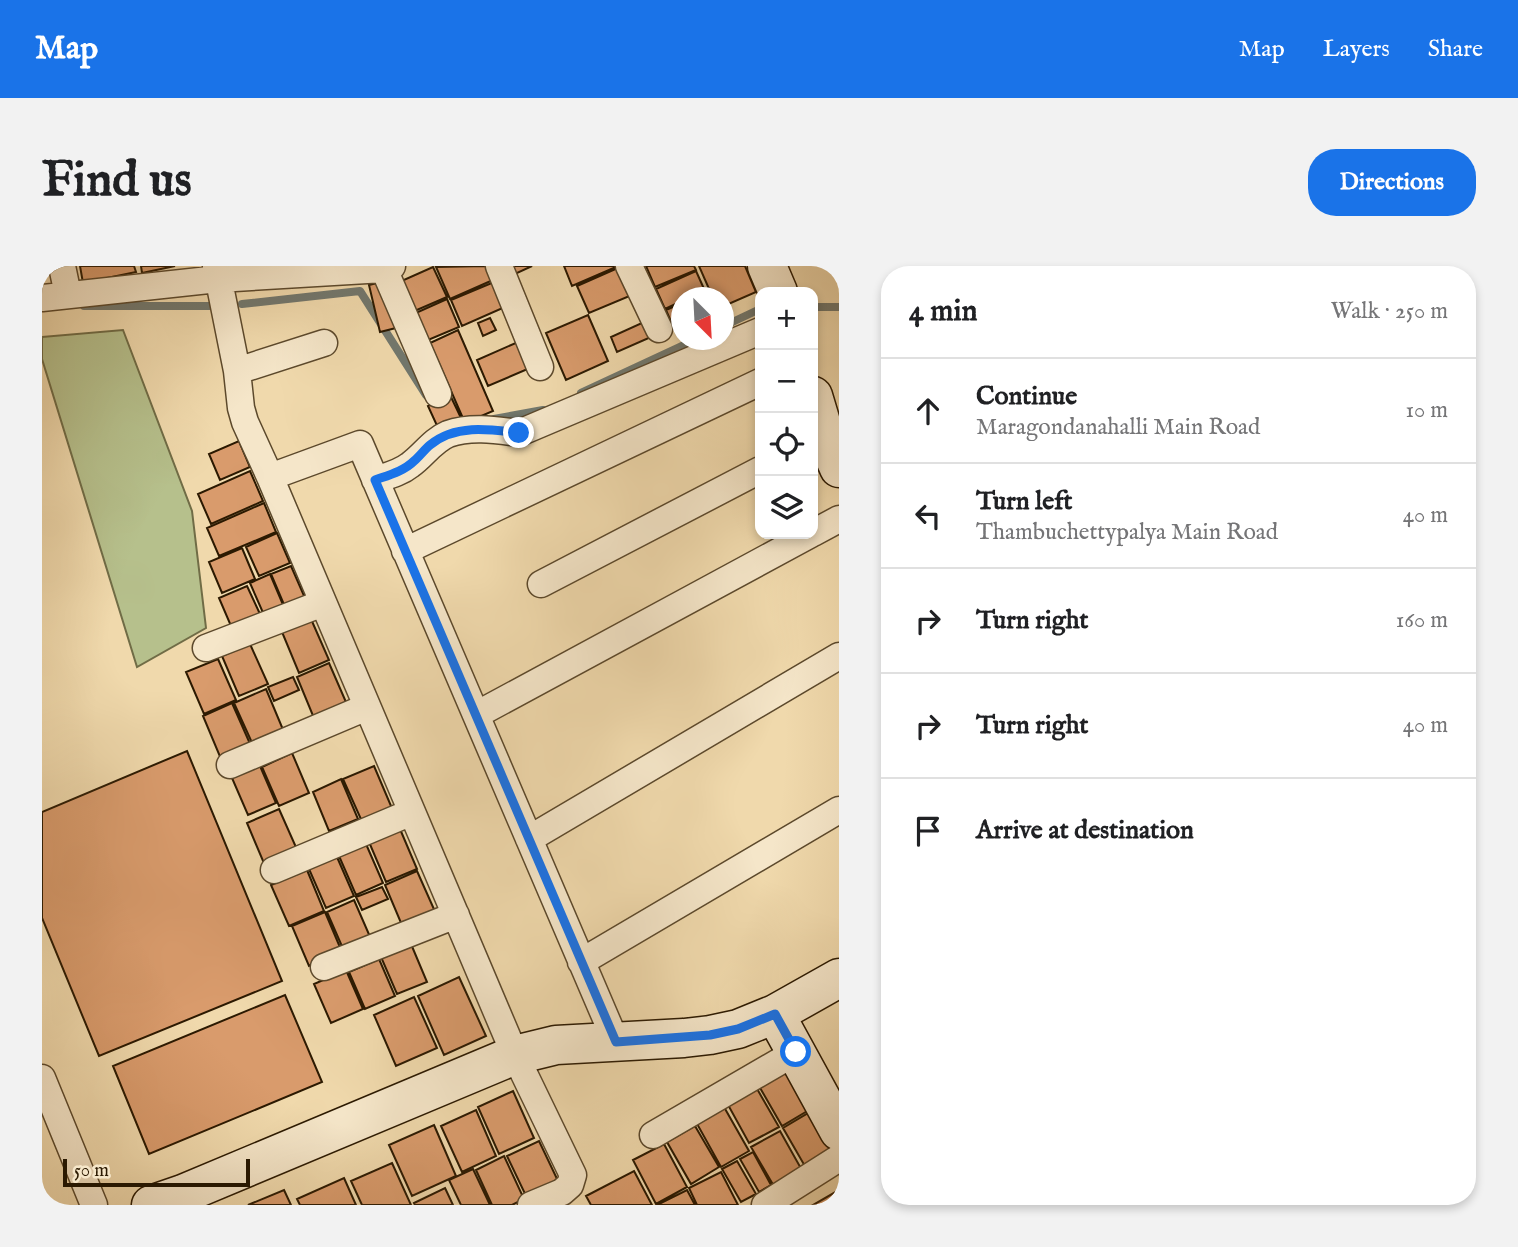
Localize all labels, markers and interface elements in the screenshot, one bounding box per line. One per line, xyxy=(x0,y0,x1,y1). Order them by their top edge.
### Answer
text: Map xyxy=(35,28,98,70)
text: Map xyxy=(1239,34,1285,65)
text: Layers xyxy=(1323,34,1390,65)
text: Share xyxy=(1428,34,1483,65)
button: Directions xyxy=(1308,149,1476,216)
text: Find us xyxy=(42,151,192,213)
north arrow xyxy=(671,287,734,350)
map controls xyxy=(755,287,818,539)
button: + xyxy=(755,287,818,350)
text: 4 min xyxy=(909,293,977,331)
text: Walk · 250 m xyxy=(1331,297,1448,326)
button: − xyxy=(755,350,818,413)
text: Continue xyxy=(976,380,1077,413)
icon: ahead xyxy=(909,392,947,430)
text: 10 m xyxy=(1405,396,1448,425)
button: locate xyxy=(755,413,818,476)
text: Maragondanahalli Main Road xyxy=(976,413,1260,442)
route end xyxy=(503,417,534,448)
button: layers xyxy=(755,476,818,539)
text: Turn left xyxy=(976,485,1073,518)
icon: left xyxy=(909,497,947,535)
text: 40 m xyxy=(1403,501,1448,530)
text: Thambuchettypalya Main Road xyxy=(976,518,1278,547)
icon: right xyxy=(909,602,947,640)
text: Turn right xyxy=(976,604,1089,637)
text: 160 m xyxy=(1396,606,1448,635)
icon: right xyxy=(909,707,947,745)
text: Turn right xyxy=(976,709,1089,742)
text: 40 m xyxy=(1403,711,1448,740)
icon: arrive xyxy=(909,812,947,850)
text: Arrive at destination xyxy=(976,814,1194,847)
route start xyxy=(780,1036,811,1067)
scale bar xyxy=(63,1156,250,1188)
text: 50 m xyxy=(74,1159,109,1183)

